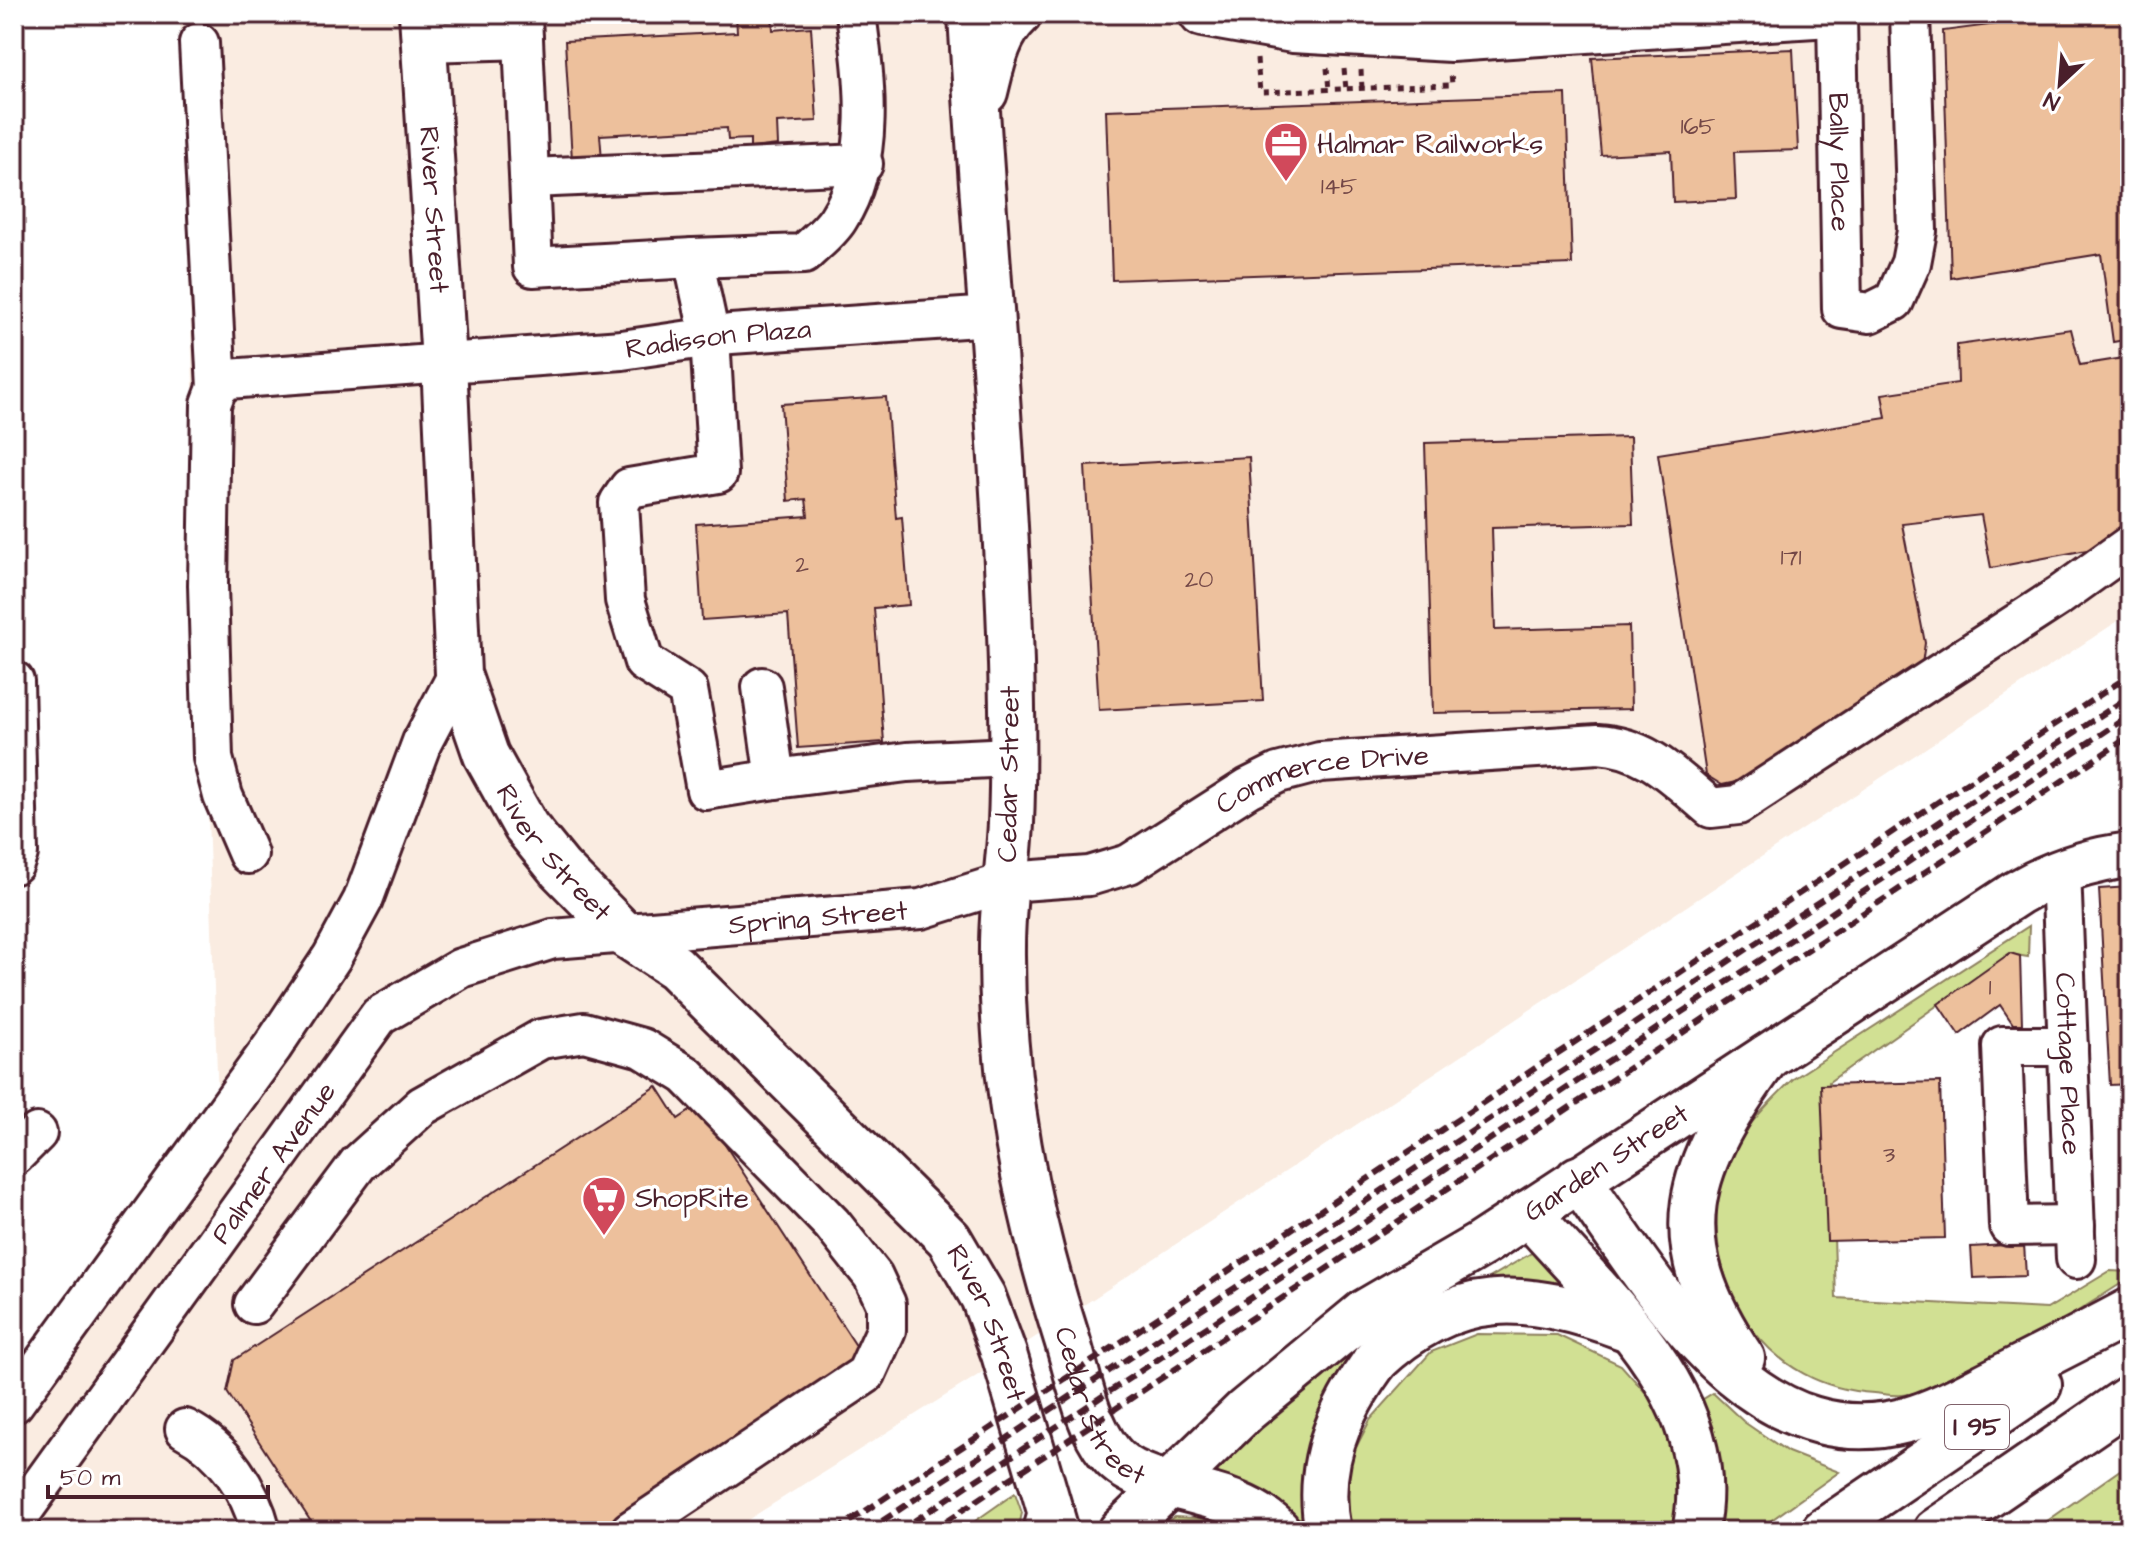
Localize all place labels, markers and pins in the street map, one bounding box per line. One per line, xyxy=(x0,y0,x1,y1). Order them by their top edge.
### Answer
office icon: Halmar Railworks xyxy=(1262,120,1310,183)
place label: Halmar Railworks xyxy=(1317,125,1543,164)
supermarket icon: ShopRite xyxy=(580,1174,628,1237)
place label: ShopRite xyxy=(635,1179,749,1218)

